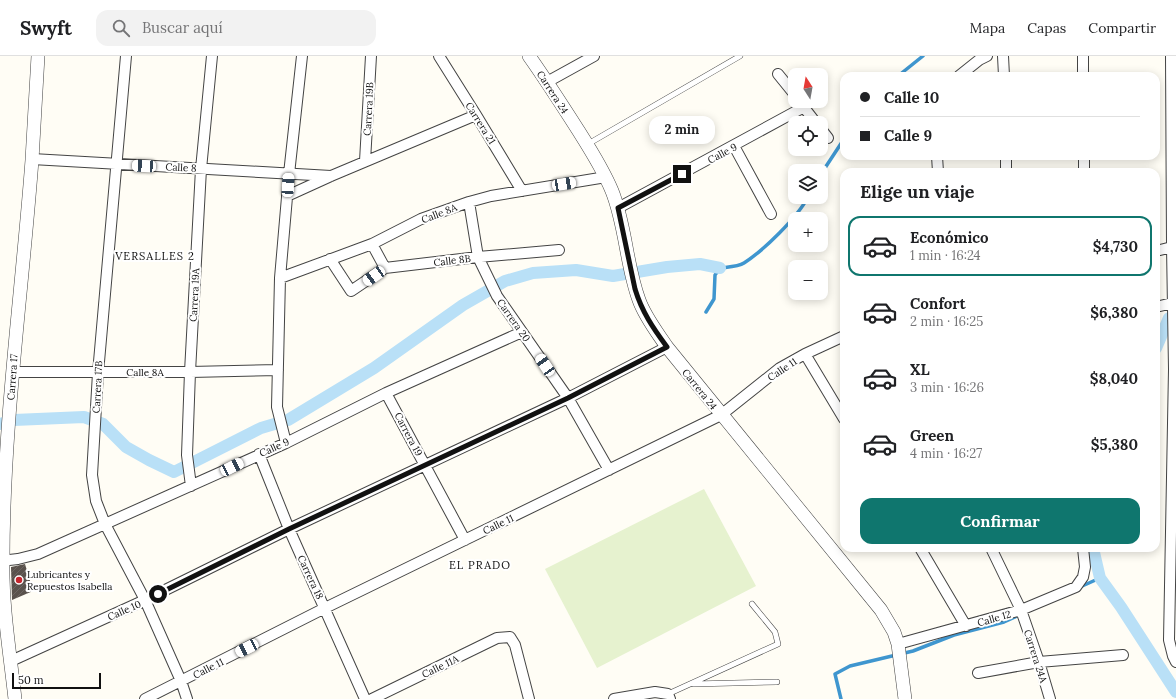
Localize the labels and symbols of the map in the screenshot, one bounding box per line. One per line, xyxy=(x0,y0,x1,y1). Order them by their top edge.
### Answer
street label: Carrera 24 xyxy=(534,68,572,117)
north arrow xyxy=(788,68,828,108)
street label: Carrera 19B xyxy=(361,82,376,136)
street label: Carrera 21 xyxy=(463,100,499,147)
callout: 2 min xyxy=(649,116,715,144)
street label: Calle 9 xyxy=(705,140,739,167)
car xyxy=(132,159,156,173)
street label: Calle 8 xyxy=(165,160,197,175)
route end xyxy=(673,165,691,183)
car xyxy=(281,173,295,197)
car xyxy=(551,176,577,192)
street label: Calle 8A xyxy=(419,200,460,226)
district label: VERSALLES 2 xyxy=(114,249,195,263)
street label: Calle 8B xyxy=(433,252,471,269)
car xyxy=(361,264,387,288)
street label: Carrera 19A xyxy=(187,267,202,322)
street label: Carrera 20 xyxy=(494,296,533,344)
car xyxy=(533,352,557,378)
street label: Carrera 17 xyxy=(4,353,21,401)
street label: Calle 11 xyxy=(765,355,800,384)
street label: Carrera 17B xyxy=(90,360,105,414)
street label: Calle 8A xyxy=(126,366,164,379)
street label: Carrera 24 xyxy=(679,366,720,413)
street label: Carrera 19 xyxy=(392,410,426,459)
street label: Calle 9 xyxy=(257,435,291,460)
car xyxy=(219,456,245,478)
street label: Calle 11 xyxy=(481,511,516,538)
street label: Carrera 18 xyxy=(295,553,327,602)
district label: EL PRADO xyxy=(449,558,511,572)
place label: Lubricantes y Repuestos Isabella xyxy=(27,568,113,593)
marker: Lubricantes y Repuestos Isabella xyxy=(14,575,24,585)
route start xyxy=(149,585,167,603)
street label: Calle 10 xyxy=(105,597,143,624)
street label: Calle 12 xyxy=(976,607,1013,630)
street label: Carrera 24A xyxy=(1021,628,1050,685)
car xyxy=(234,637,260,659)
street label: Calle 11A xyxy=(420,652,461,681)
street label: Calle 11 xyxy=(191,655,226,682)
scale bar xyxy=(12,671,101,690)

